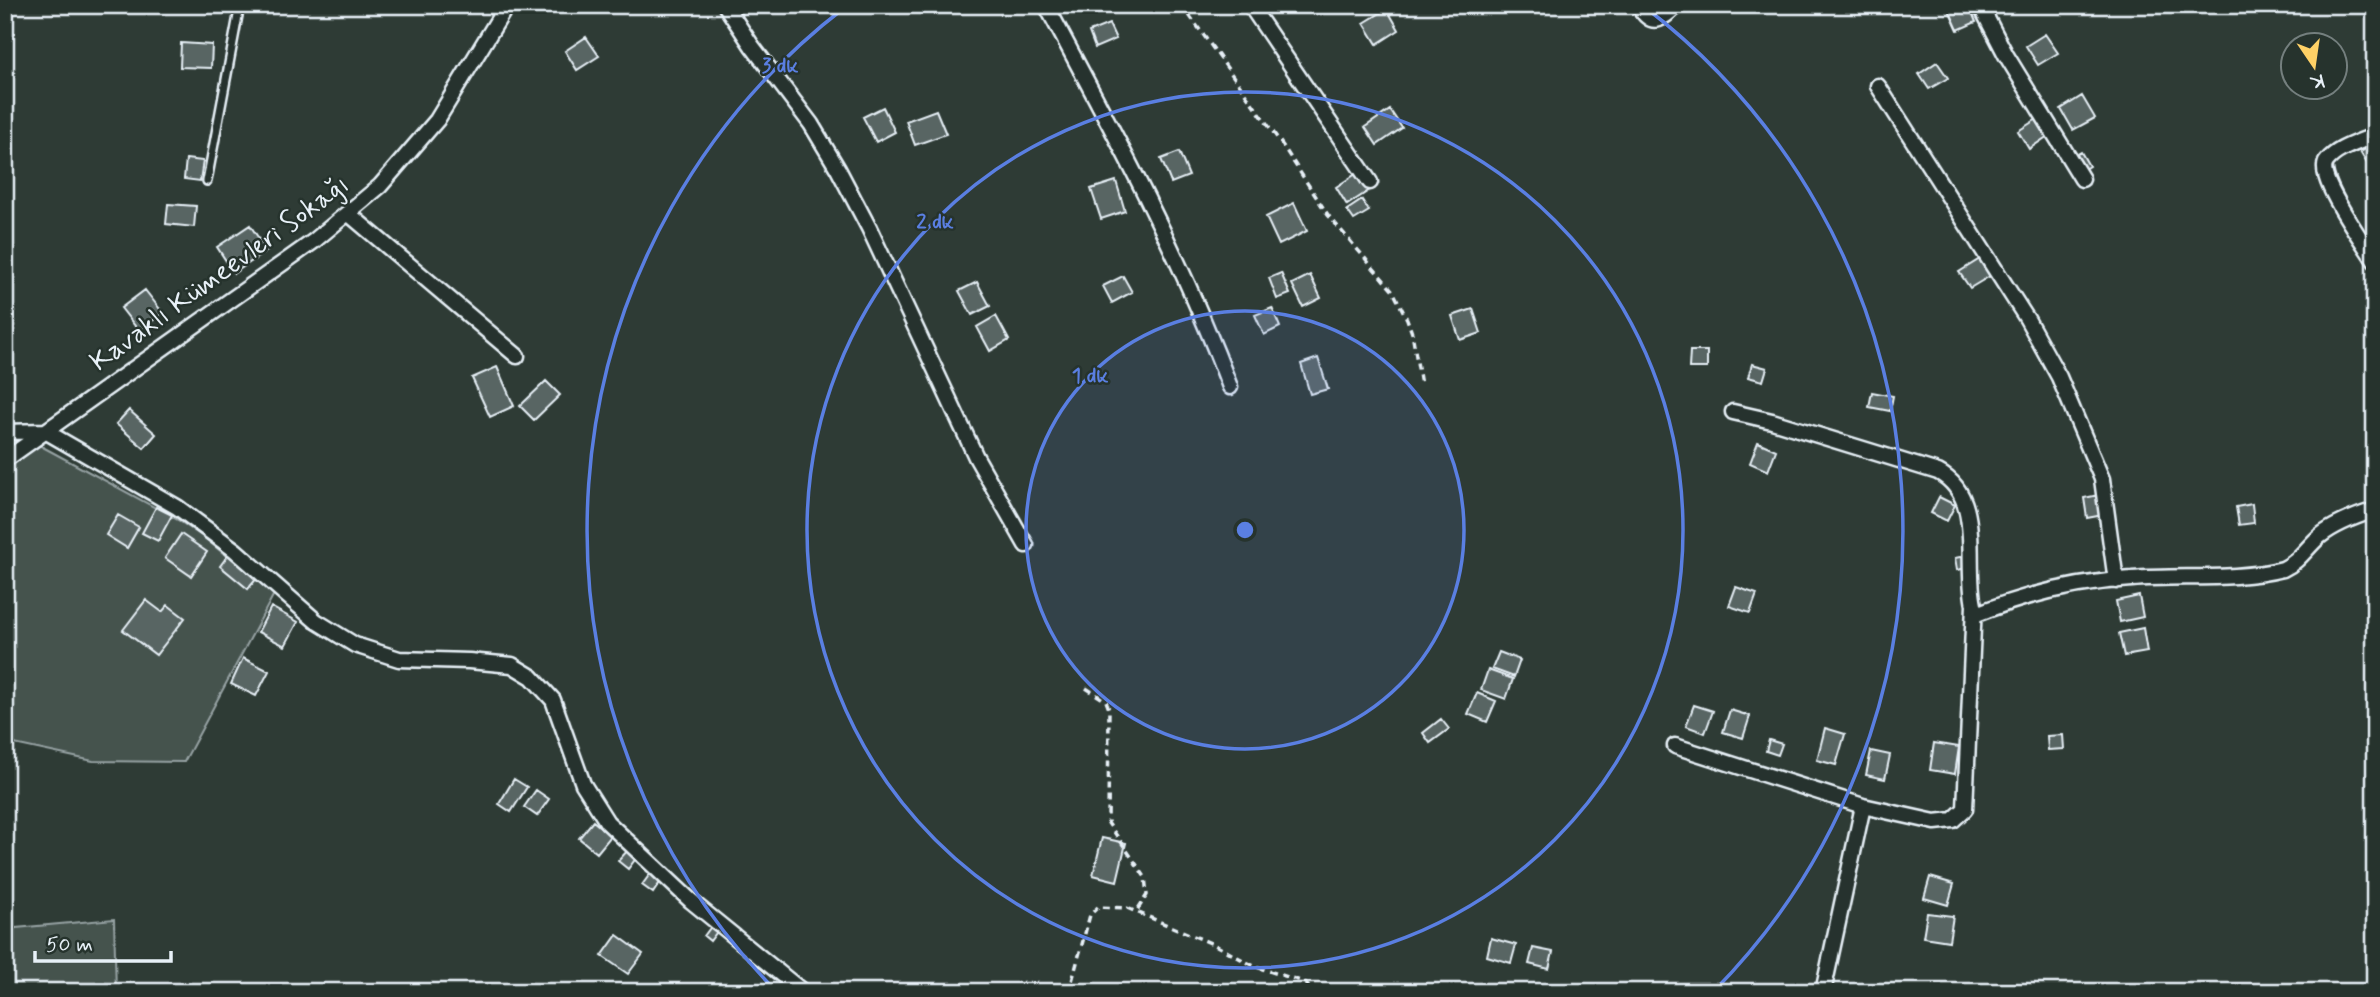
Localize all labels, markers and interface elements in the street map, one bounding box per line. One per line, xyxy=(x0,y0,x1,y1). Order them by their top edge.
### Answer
north arrow xyxy=(2278,32,2348,102)
text: 3 dk xyxy=(762,52,798,80)
text: K xyxy=(2308,67,2327,95)
street label: Kavaklı Kümeevleri Sokağı xyxy=(83,167,357,381)
text: 2 dk xyxy=(916,208,954,236)
text: 1 dk xyxy=(1072,362,1108,390)
centre of rings xyxy=(1233,518,1257,542)
scale bar xyxy=(35,920,172,964)
text: 50 m xyxy=(46,931,93,959)

